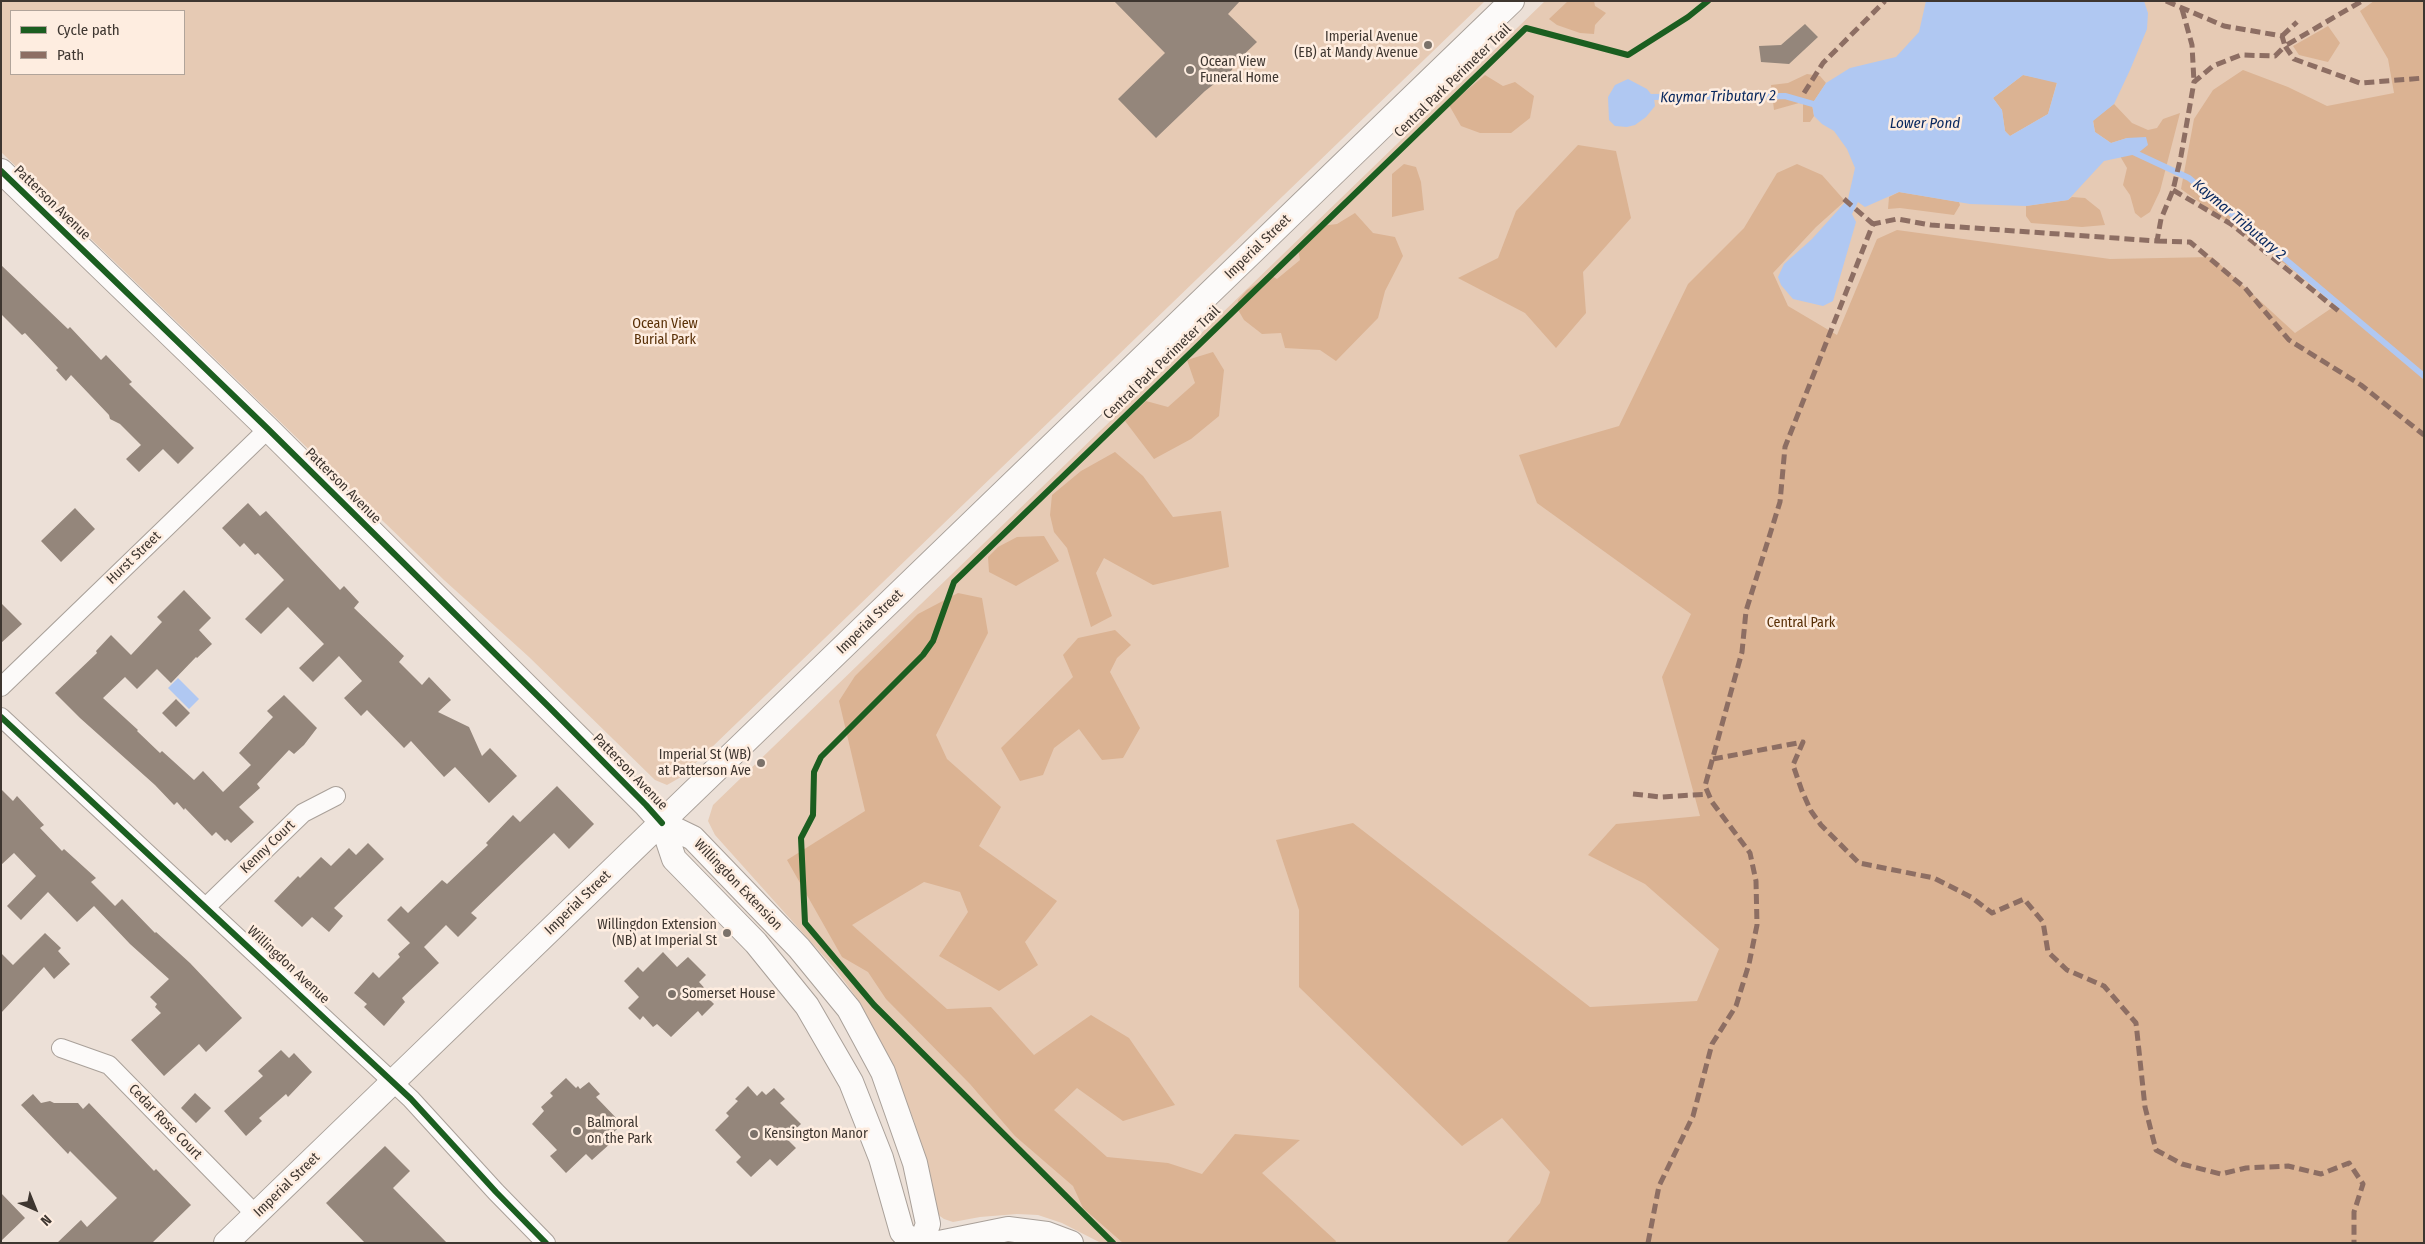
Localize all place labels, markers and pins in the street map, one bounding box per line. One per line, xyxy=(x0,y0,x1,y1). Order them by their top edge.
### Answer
place label: Imperial Avenue (EB) at Mandy Avenue xyxy=(1294,29,1418,62)
marker: Imperial Avenue (EB) at Mandy Avenue xyxy=(1422,39,1434,51)
place label: Ocean View Funeral Home xyxy=(1200,54,1279,86)
marker: Ocean View Funeral Home xyxy=(1184,64,1196,76)
place label: Imperial St (WB) at Patterson Ave xyxy=(658,747,751,780)
marker: Imperial St (WB) at Patterson Ave xyxy=(755,757,767,769)
place label: Willingdon Extension (NB) at Imperial St xyxy=(597,917,717,950)
marker: Willingdon Extension (NB) at Imperial St xyxy=(721,927,733,939)
place label: Somerset House xyxy=(682,986,776,1002)
marker: Somerset House xyxy=(666,988,678,1000)
place label: Balmoral on the Park xyxy=(587,1115,652,1148)
marker: Balmoral on the Park xyxy=(571,1125,583,1137)
place label: Kensington Manor xyxy=(764,1126,868,1142)
marker: Kensington Manor xyxy=(748,1128,760,1140)

